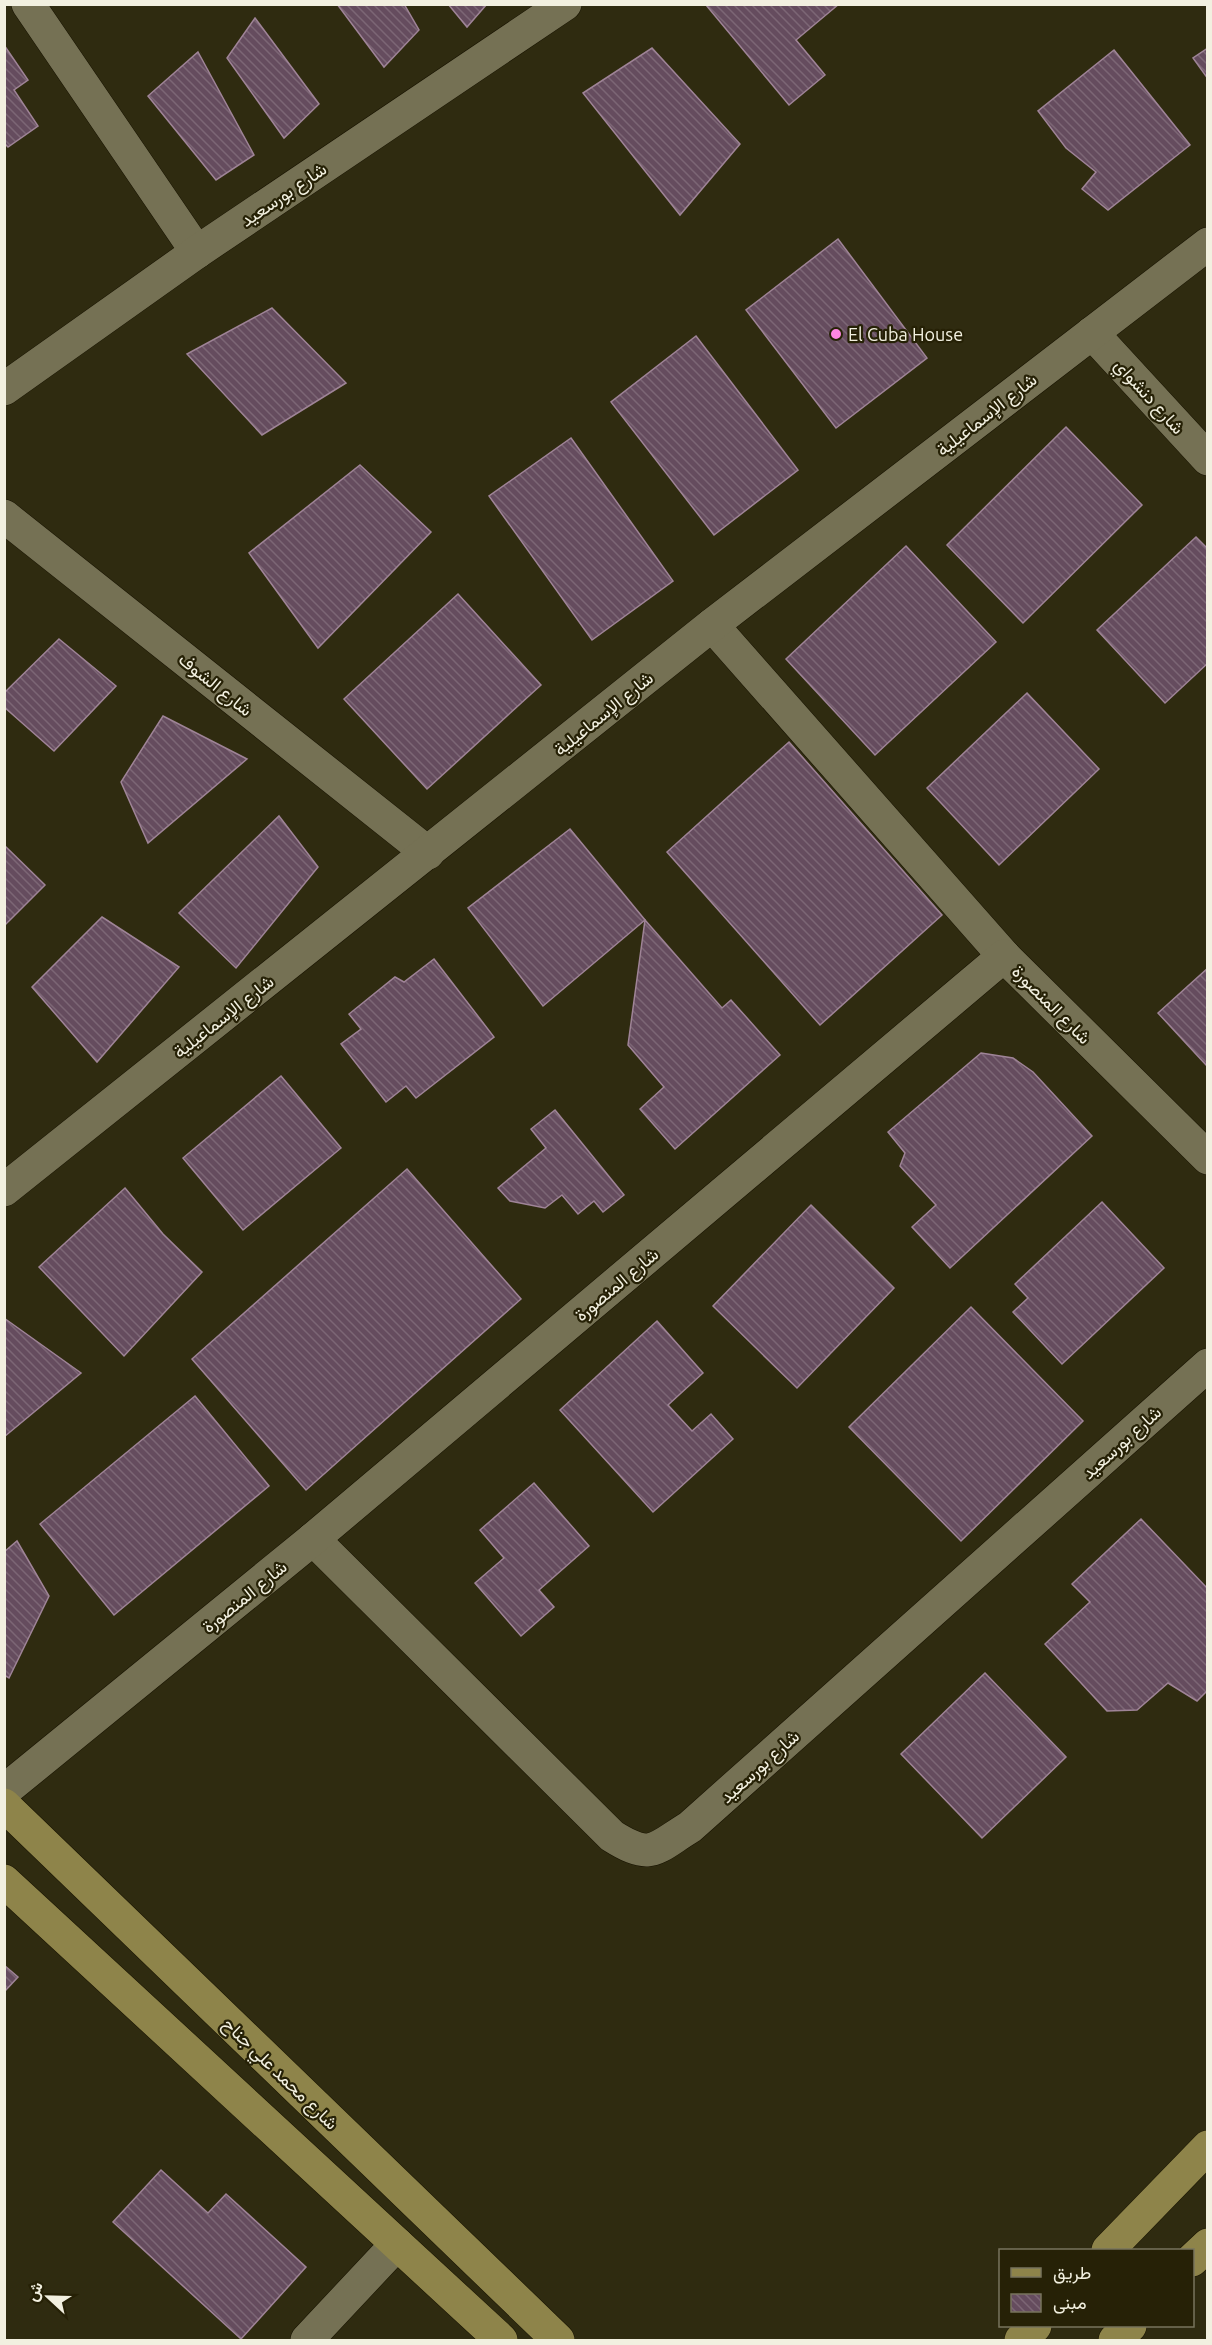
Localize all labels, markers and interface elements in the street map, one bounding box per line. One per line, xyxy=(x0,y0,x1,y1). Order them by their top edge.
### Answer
street label: شارع بورسعيد xyxy=(236,158,331,232)
place label: El Cuba House xyxy=(848,324,963,344)
marker: El Cuba House xyxy=(829,327,843,341)
street label: شارع دنشواي xyxy=(1107,354,1189,442)
street label: شارع الإسماعيلية xyxy=(932,369,1042,462)
street label: شارع الشوف xyxy=(173,648,257,722)
street label: شارع الإسماعيلية xyxy=(550,667,658,761)
street label: شارع المنصورة xyxy=(1006,961,1095,1050)
street label: شارع الإسماعيلية xyxy=(169,971,279,1064)
street label: شارع المنصورة xyxy=(570,1243,664,1327)
street label: شارع بورسعيد xyxy=(1078,1401,1166,1485)
street label: شارع المنصورة xyxy=(198,1556,292,1638)
street label: شارع بورسعيد xyxy=(716,1725,804,1809)
street label: شارع محمد علي جناح xyxy=(215,2013,343,2137)
legend xyxy=(999,2249,1194,2327)
text: طريق xyxy=(1053,2262,1091,2284)
north arrow xyxy=(18,2267,78,2327)
text: ش xyxy=(22,2279,47,2304)
text: مبنى xyxy=(1053,2292,1087,2314)

